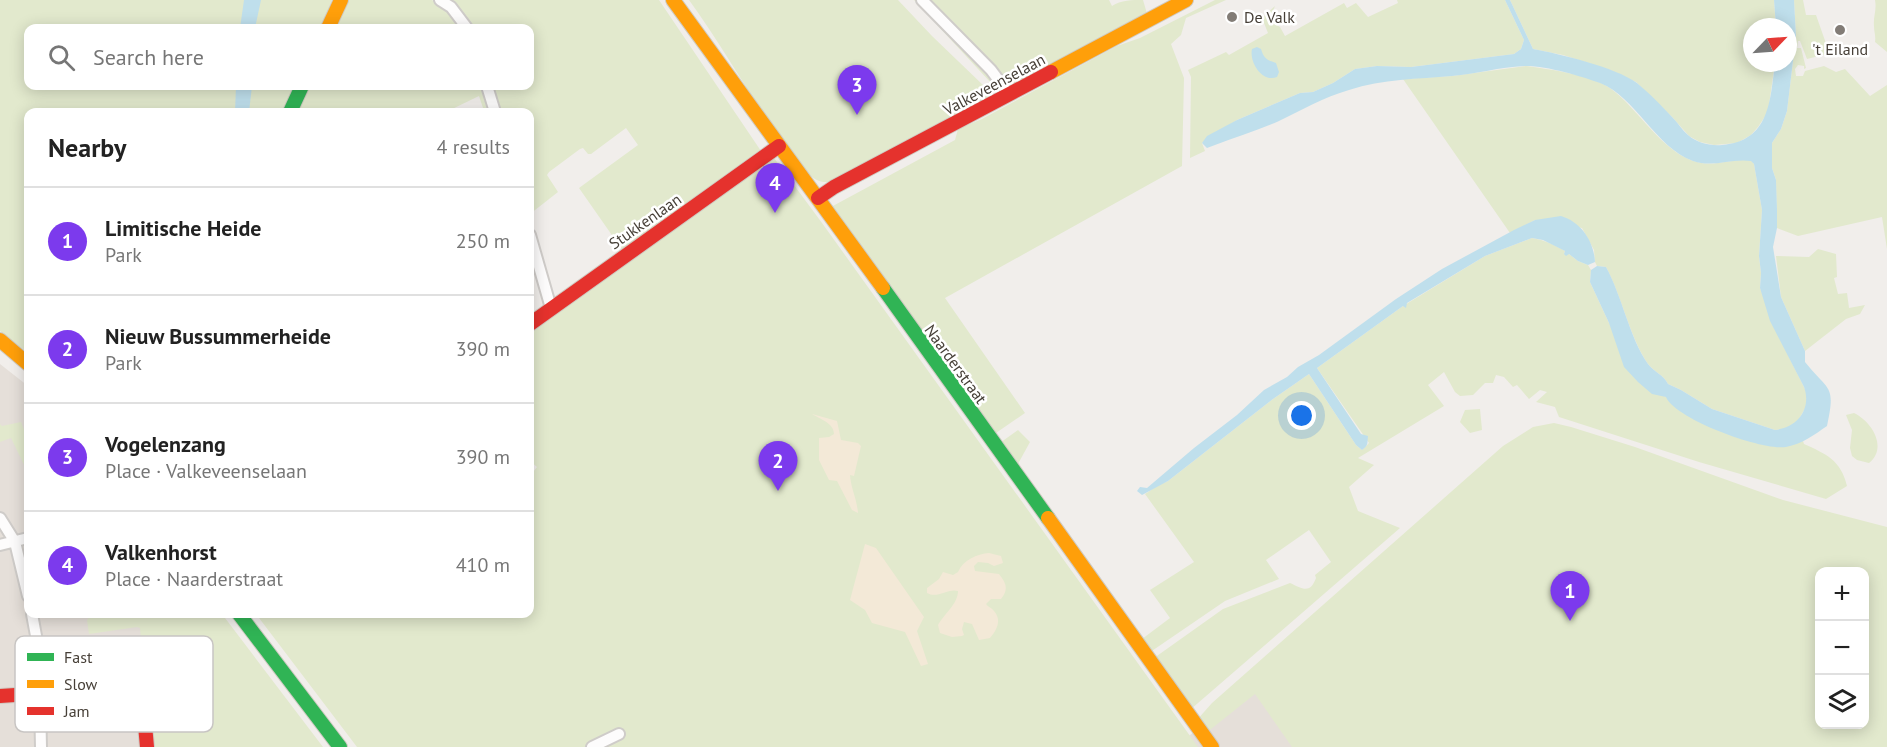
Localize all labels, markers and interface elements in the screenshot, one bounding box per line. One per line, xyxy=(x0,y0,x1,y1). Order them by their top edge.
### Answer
place label: De Valk xyxy=(1244,7,1295,27)
marker: De Valk xyxy=(1225,10,1239,24)
north arrow xyxy=(1743,18,1797,72)
marker: 't Eiland xyxy=(1833,23,1847,37)
search box xyxy=(24,24,534,90)
place label: 't Eiland xyxy=(1812,39,1868,59)
icon: search xyxy=(45,41,78,74)
text: Search here xyxy=(93,43,204,71)
street label: Valkeveenselaan xyxy=(939,49,1048,120)
pin: 3 xyxy=(838,66,876,115)
text: Nearby xyxy=(48,131,126,164)
text: 4 results xyxy=(437,134,510,160)
pin: 4 xyxy=(756,164,794,213)
street label: Stukkenlaan xyxy=(605,189,685,253)
text: Limitische Heide xyxy=(105,214,261,242)
text: 1 xyxy=(62,228,73,254)
text: 250 m xyxy=(456,228,510,254)
text: Park xyxy=(105,242,142,268)
street label: Naarderstraat xyxy=(921,320,992,408)
text: Nieuw Bussummerheide xyxy=(105,322,331,350)
text: 2 xyxy=(62,336,73,362)
text: 390 m xyxy=(456,336,510,362)
text: Park xyxy=(105,350,142,376)
your location xyxy=(1287,401,1316,430)
text: Vogelenzang xyxy=(105,430,226,458)
pin: 2 xyxy=(758,442,798,491)
text: 3 xyxy=(62,444,73,470)
text: 390 m xyxy=(456,444,510,470)
text: Place · Valkeveenselaan xyxy=(105,458,307,484)
text: Valkenhorst xyxy=(105,538,217,566)
text: 4 xyxy=(62,552,73,578)
text: 410 m xyxy=(456,552,510,578)
text: Place · Naarderstraat xyxy=(105,566,283,592)
map controls xyxy=(1815,567,1869,729)
button: + xyxy=(1815,567,1869,621)
pin: 1 xyxy=(1550,572,1590,621)
button: − xyxy=(1815,621,1869,675)
legend xyxy=(15,636,213,732)
text: Fast xyxy=(64,647,93,667)
text: Slow xyxy=(64,674,98,694)
button: layers xyxy=(1815,675,1869,729)
text: Jam xyxy=(63,701,90,721)

